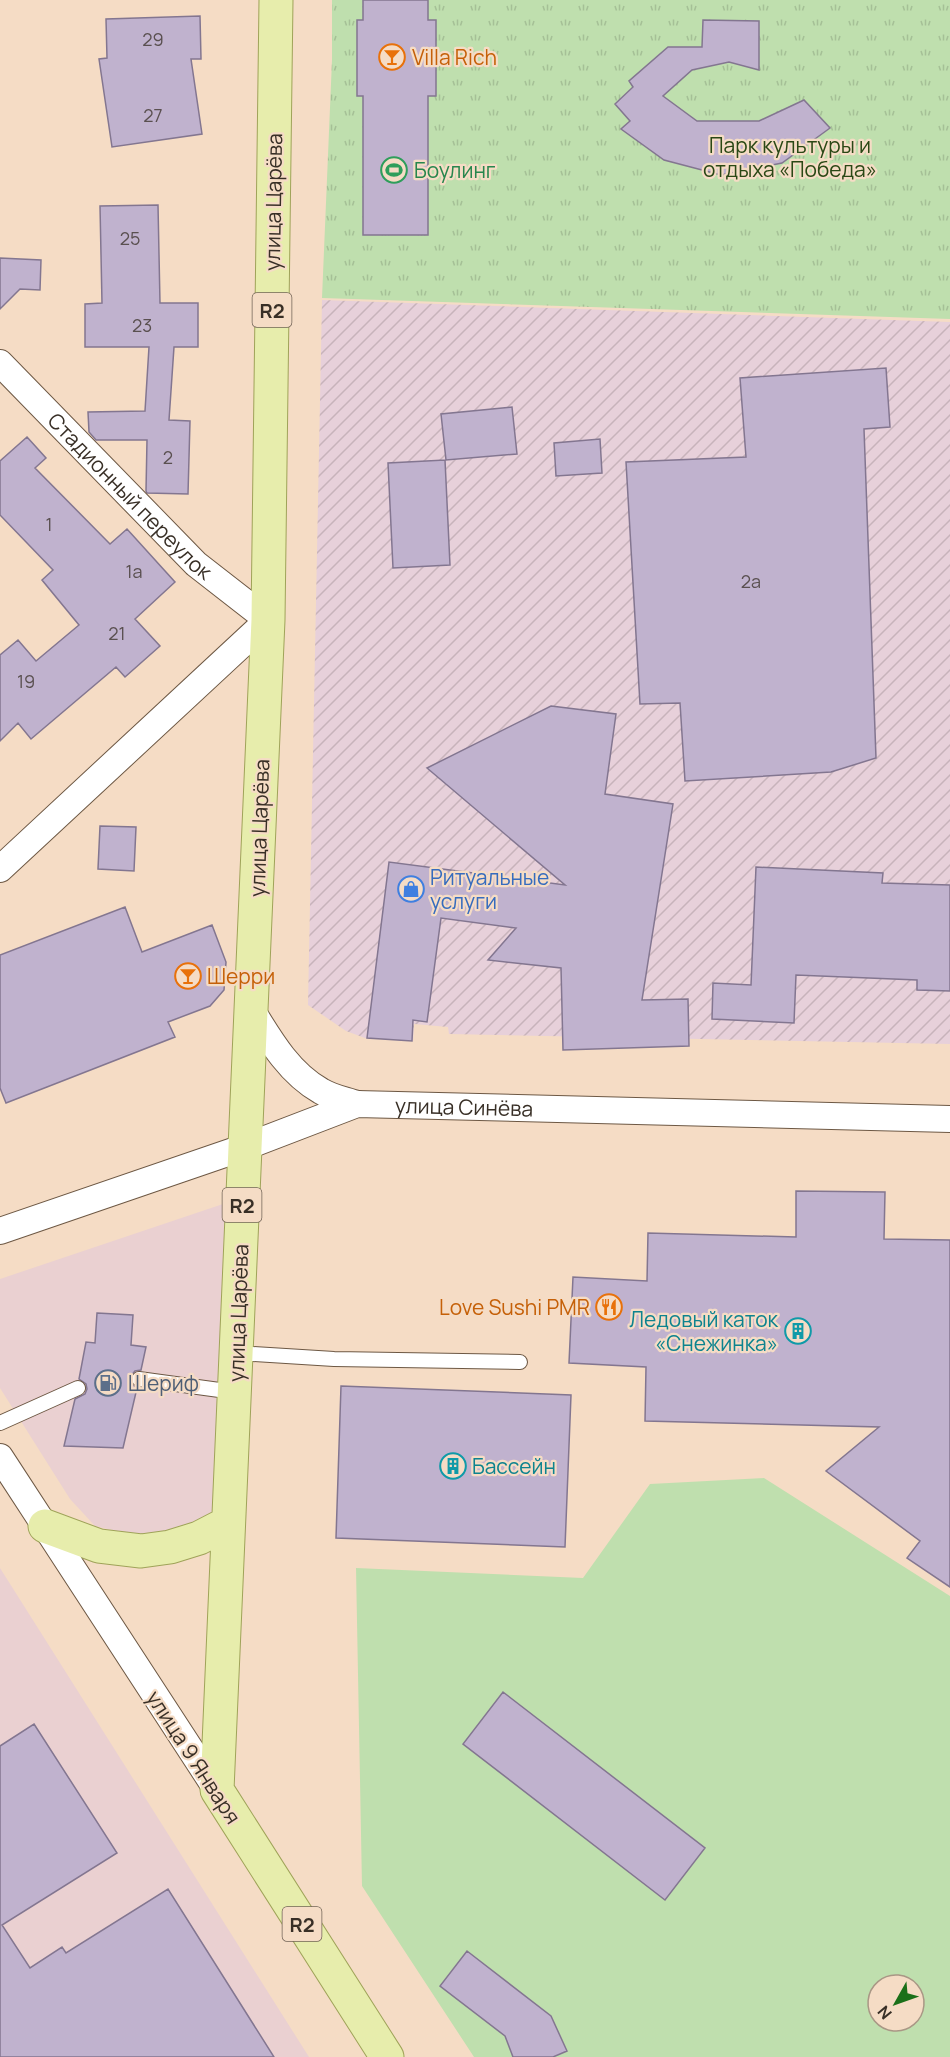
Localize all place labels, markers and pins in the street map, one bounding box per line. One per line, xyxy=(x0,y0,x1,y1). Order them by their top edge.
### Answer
bar icon: Villa Rich xyxy=(377,42,407,72)
place label: Villa Rich xyxy=(412,43,497,71)
sports icon: Боулинг xyxy=(379,155,409,185)
place label: Боулинг xyxy=(414,156,496,184)
place label: Ритуальные услуги xyxy=(430,863,549,915)
shop icon: Ритуальные услуги xyxy=(396,874,426,904)
bar icon: Шерри xyxy=(173,961,203,991)
place label: Шерри xyxy=(207,962,275,990)
restaurant icon: Love Sushi PMR xyxy=(594,1292,624,1322)
place label: Love Sushi PMR xyxy=(439,1293,590,1321)
place label: Ледовый каток «Снежинка» xyxy=(629,1305,779,1357)
building icon: Ледовый каток «Снежинка» xyxy=(783,1316,813,1346)
fuel station icon: Шериф xyxy=(93,1368,123,1398)
place label: Шериф xyxy=(128,1369,199,1397)
building icon: Бассейн xyxy=(438,1451,468,1481)
place label: Бассейн xyxy=(472,1452,556,1480)

